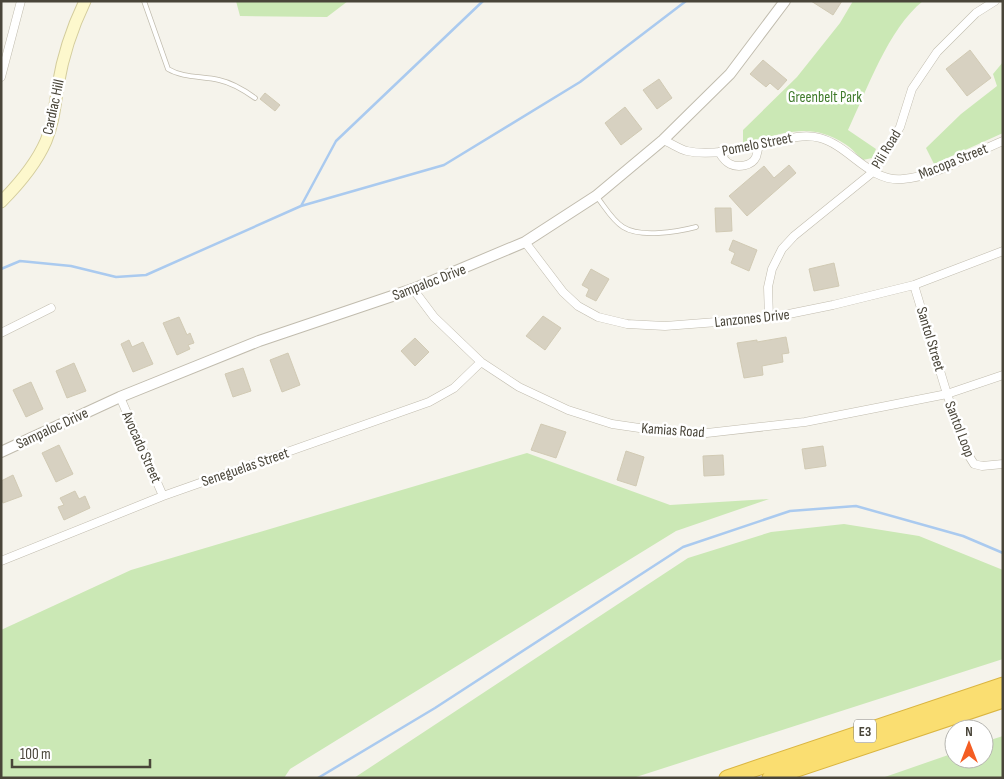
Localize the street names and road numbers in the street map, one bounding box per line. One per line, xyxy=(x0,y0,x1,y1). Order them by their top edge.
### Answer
street label: Cardiac Hill xyxy=(38,78,69,136)
street label: Pili Road xyxy=(867,126,905,172)
street label: Pomelo Street xyxy=(720,128,794,161)
street label: Macopa Street xyxy=(916,139,991,184)
street label: Sampaloc Drive xyxy=(390,260,469,305)
street label: Lanzones Drive xyxy=(713,305,791,332)
street label: Santol Street xyxy=(912,305,949,374)
street label: Santol Loop xyxy=(940,398,979,460)
street label: Sampaloc Drive xyxy=(13,403,91,453)
street label: Avocado Street xyxy=(117,408,166,486)
street label: Kamias Road xyxy=(641,419,705,442)
street label: Seneguelas Street xyxy=(199,444,292,491)
road number: E3 xyxy=(854,719,876,742)

